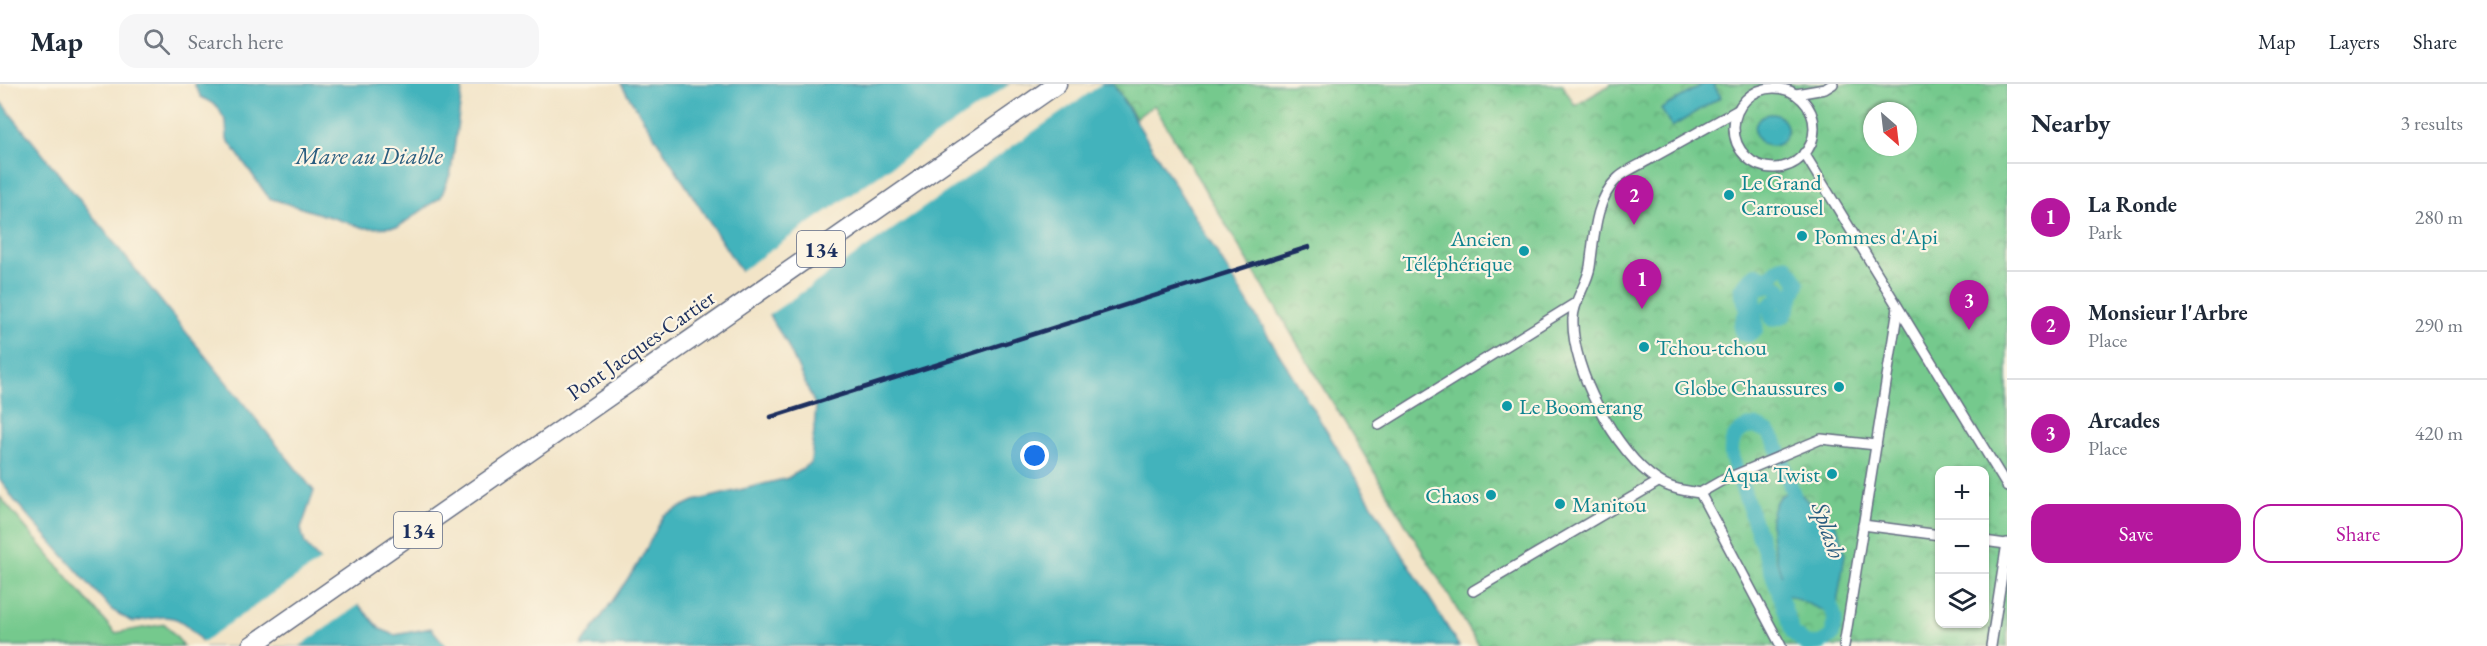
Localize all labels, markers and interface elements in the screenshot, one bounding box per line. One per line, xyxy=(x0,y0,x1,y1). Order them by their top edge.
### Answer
search box xyxy=(119,14,539,68)
text: Map xyxy=(30,23,83,59)
icon: search xyxy=(140,25,173,58)
text: Search here xyxy=(188,27,283,56)
text: Map xyxy=(2258,28,2296,55)
text: Layers xyxy=(2329,28,2380,55)
text: Share xyxy=(2413,28,2457,55)
north arrow xyxy=(1863,102,1917,156)
text: Nearby xyxy=(2031,106,2111,140)
text: 3 results xyxy=(2400,110,2463,136)
water label: Mare au Diable xyxy=(293,140,443,171)
place label: Le Grand Carrousel xyxy=(1741,168,1824,222)
pin: 2 xyxy=(1614,176,1654,225)
marker: Le Grand Carrousel xyxy=(1722,188,1736,202)
text: La Ronde xyxy=(2088,190,2177,219)
text: 1 xyxy=(2045,204,2056,230)
text: 280 m xyxy=(2415,204,2463,230)
text: Park xyxy=(2088,219,2122,245)
place label: Pommes d'Api xyxy=(1814,222,1938,251)
place label: Ancien Téléphérique xyxy=(1402,224,1512,278)
marker: Pommes d'Api xyxy=(1795,229,1809,243)
road number: 134 xyxy=(797,231,845,267)
marker: Ancien Téléphérique xyxy=(1517,244,1531,258)
pin: 1 xyxy=(1622,260,1662,309)
pin: 3 xyxy=(1950,280,1988,330)
street label: Pont Jacques-Cartier xyxy=(561,283,721,407)
text: Monsieur l'Arbre xyxy=(2088,298,2248,327)
text: 2 xyxy=(2045,312,2056,338)
text: 290 m xyxy=(2415,312,2463,338)
text: Place xyxy=(2088,327,2127,353)
place label: Tchou-tchou xyxy=(1656,333,1767,362)
marker: Tchou-tchou xyxy=(1637,340,1651,354)
place label: Globe Chaussures xyxy=(1674,373,1827,402)
marker: Globe Chaussures xyxy=(1832,380,1846,394)
place label: Le Boomerang xyxy=(1519,392,1643,421)
marker: Le Boomerang xyxy=(1500,399,1514,413)
text: Arcades xyxy=(2088,406,2160,435)
text: 3 xyxy=(2045,420,2056,446)
text: 420 m xyxy=(2415,420,2463,446)
text: Place xyxy=(2088,435,2127,461)
your location xyxy=(1020,441,1049,470)
place label: Aqua Twist xyxy=(1721,460,1820,489)
map controls xyxy=(1935,466,1989,628)
button: + xyxy=(1935,466,1989,520)
marker: Aqua Twist xyxy=(1825,467,1839,481)
place label: Chaos xyxy=(1425,481,1479,510)
marker: Chaos xyxy=(1484,488,1498,502)
place label: Manitou xyxy=(1572,490,1647,519)
marker: Manitou xyxy=(1553,497,1567,511)
water label: Splash xyxy=(1805,497,1853,563)
button: Save xyxy=(2031,504,2241,563)
button: Share xyxy=(2253,504,2463,563)
road number: 134 xyxy=(394,512,442,548)
button: − xyxy=(1935,520,1989,574)
button: layers xyxy=(1935,574,1989,628)

